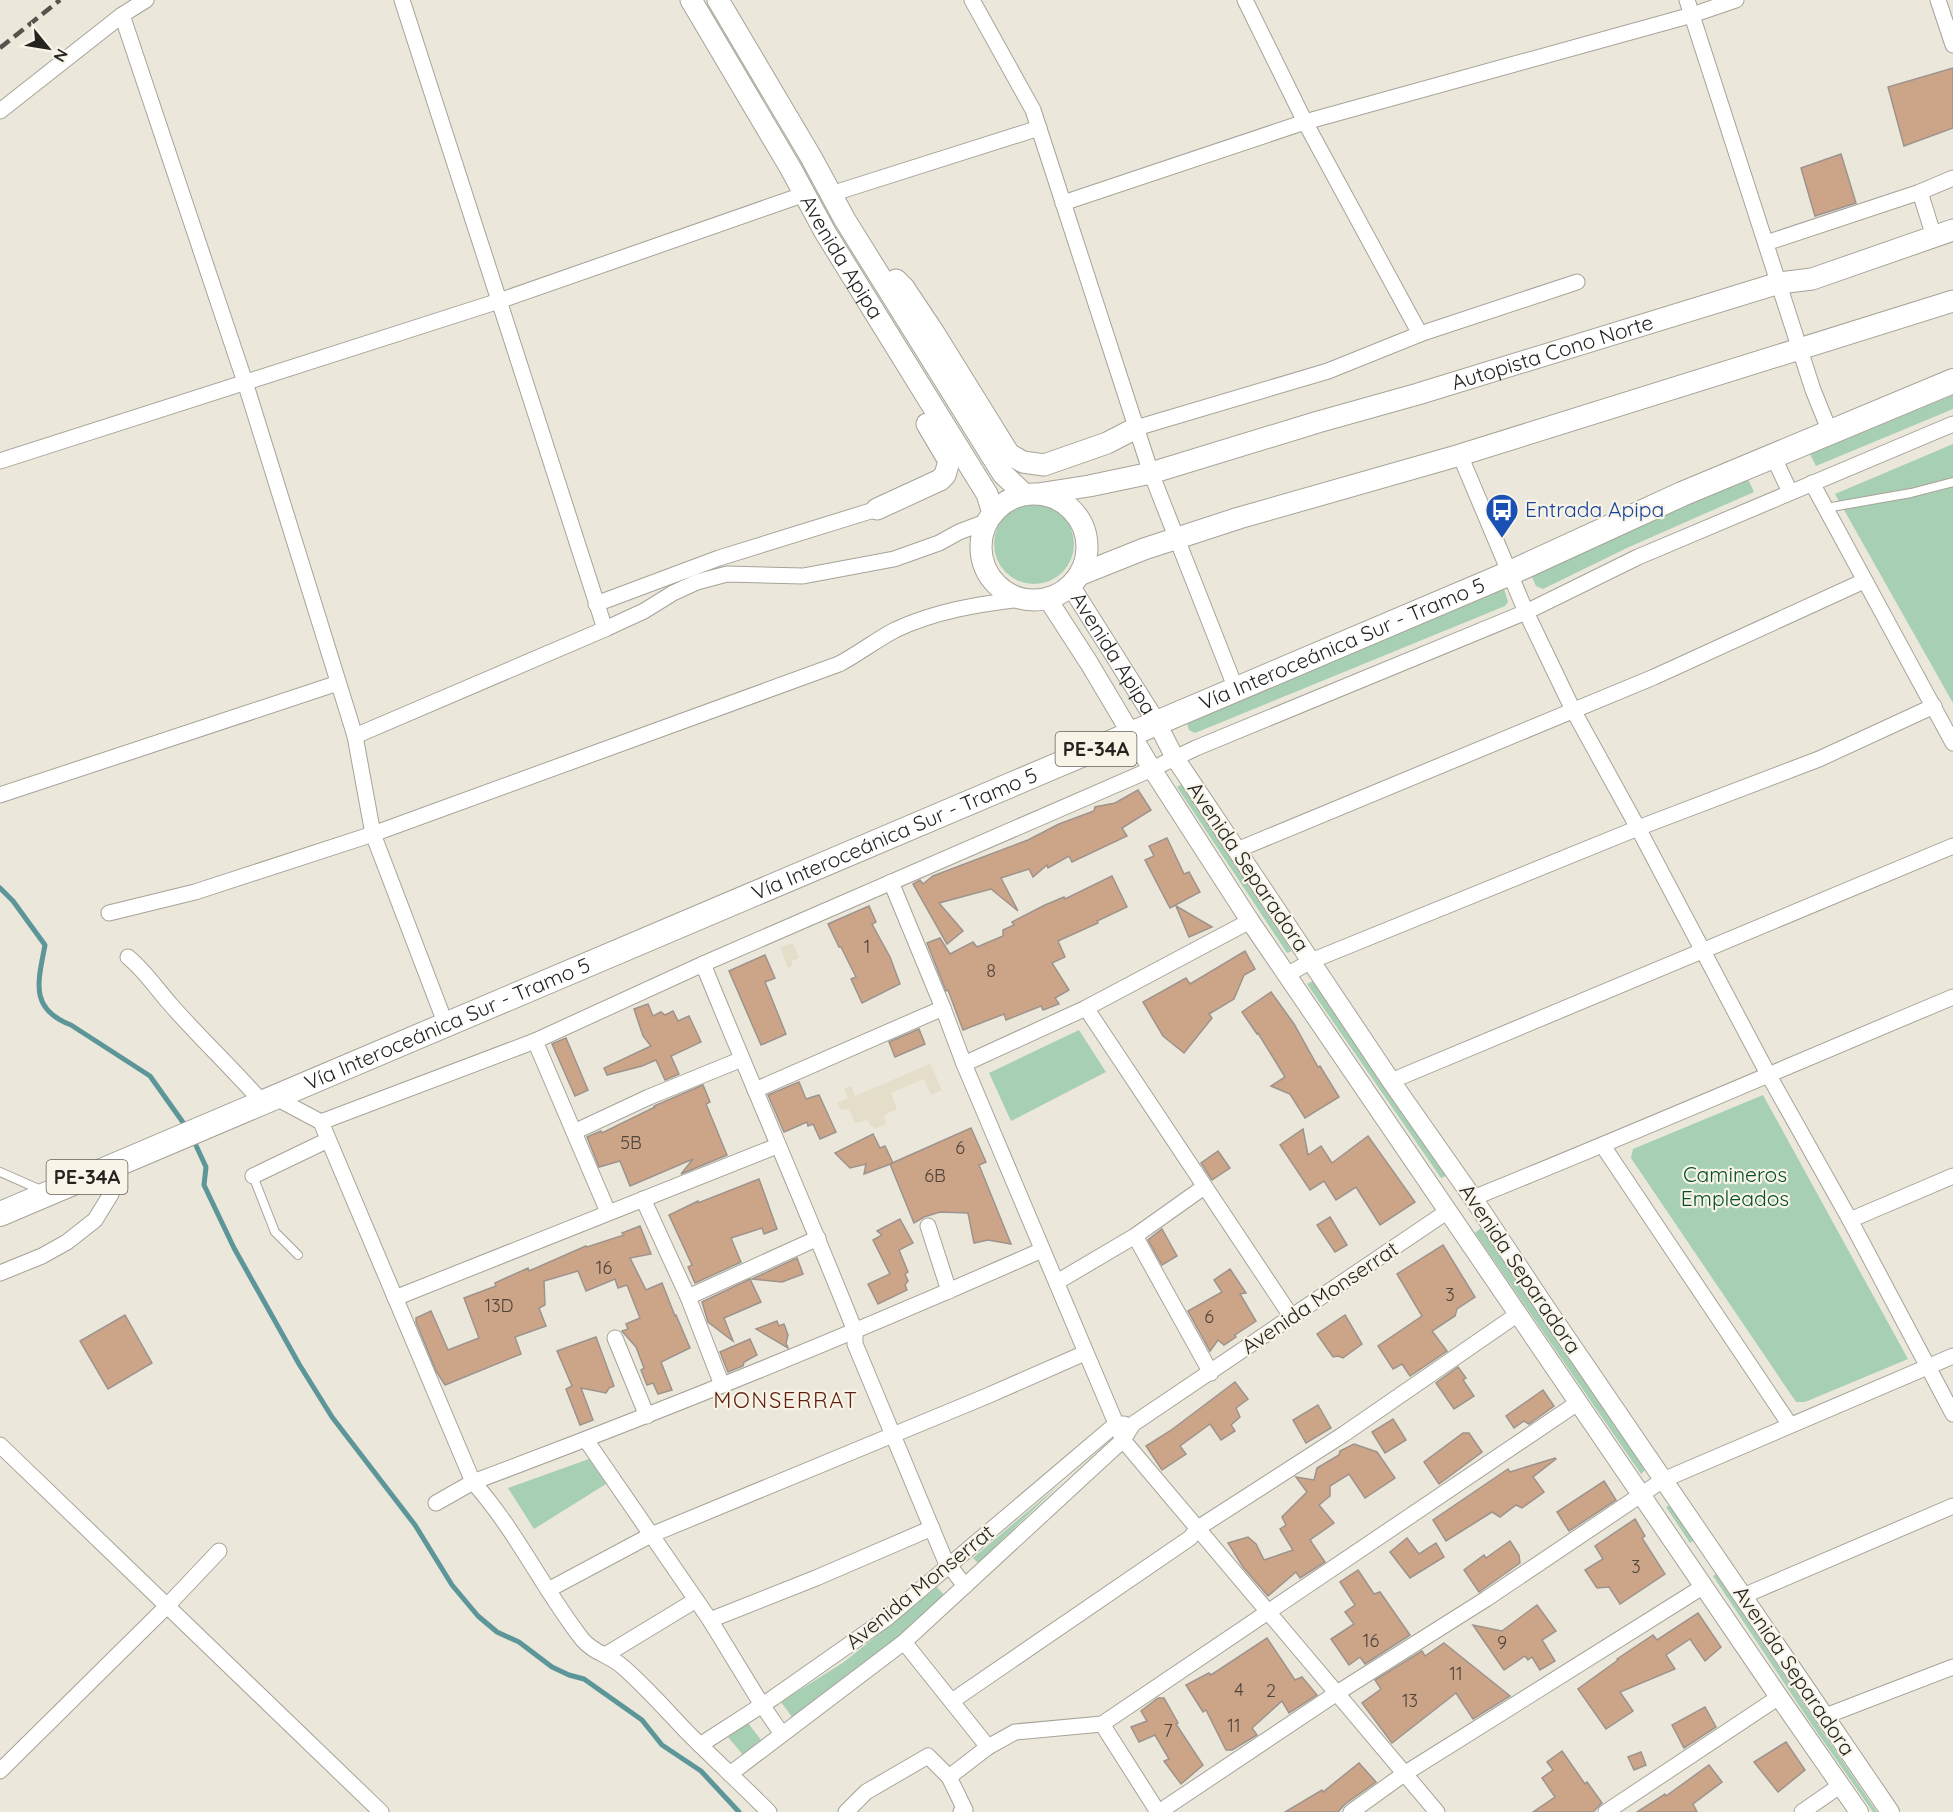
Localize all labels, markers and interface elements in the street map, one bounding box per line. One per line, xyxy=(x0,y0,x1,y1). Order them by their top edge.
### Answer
north arrow xyxy=(18,18,78,78)
text: N xyxy=(49,45,73,66)
street label: Avenida Apipa xyxy=(795,190,890,323)
street label: Autopista Cono Norte xyxy=(1448,308,1656,395)
bus stop icon: Entrada Apipa xyxy=(1484,492,1520,539)
place label: Entrada Apipa xyxy=(1525,496,1664,522)
street label: Vía Interoceánica Sur - Tramo 5 xyxy=(1195,571,1488,715)
street label: Avenida Apipa xyxy=(1066,587,1162,719)
road number: PE-34A xyxy=(1056,732,1136,766)
street label: Vía Interoceánica Sur - Tramo 5 xyxy=(748,761,1041,905)
street label: Avenida Separadora xyxy=(1182,777,1315,956)
house number: 1 xyxy=(864,935,870,958)
street label: Vía Interoceánica Sur - Tramo 5 xyxy=(300,951,594,1095)
house number: 8 xyxy=(986,959,996,982)
house number: 5B xyxy=(620,1131,642,1154)
house number: 6 xyxy=(955,1136,965,1159)
road number: PE-34A xyxy=(46,1160,128,1194)
park label: Camineros Empleados xyxy=(1681,1161,1789,1211)
house number: 6B xyxy=(924,1164,946,1187)
street label: Avenida Separadora xyxy=(1454,1179,1587,1358)
street label: Avenida Monserrat xyxy=(1236,1235,1403,1359)
house number: 16 xyxy=(596,1256,612,1279)
house number: 3 xyxy=(1445,1283,1455,1306)
house number: 13D xyxy=(484,1294,514,1317)
house number: 6 xyxy=(1204,1305,1214,1328)
district label: MONSERRAT xyxy=(713,1386,859,1414)
street label: Avenida Monserrat xyxy=(840,1518,999,1654)
house number: 3 xyxy=(1631,1555,1641,1578)
street label: Avenida Separadora xyxy=(1728,1581,1861,1760)
house number: 16 xyxy=(1363,1629,1379,1652)
house number: 9 xyxy=(1497,1631,1507,1654)
house number: 11 xyxy=(1449,1662,1463,1685)
house number: 4 xyxy=(1234,1678,1244,1701)
house number: 2 xyxy=(1266,1679,1276,1702)
house number: 13 xyxy=(1402,1689,1418,1712)
house number: 11 xyxy=(1227,1714,1241,1737)
house number: 7 xyxy=(1163,1719,1173,1742)

